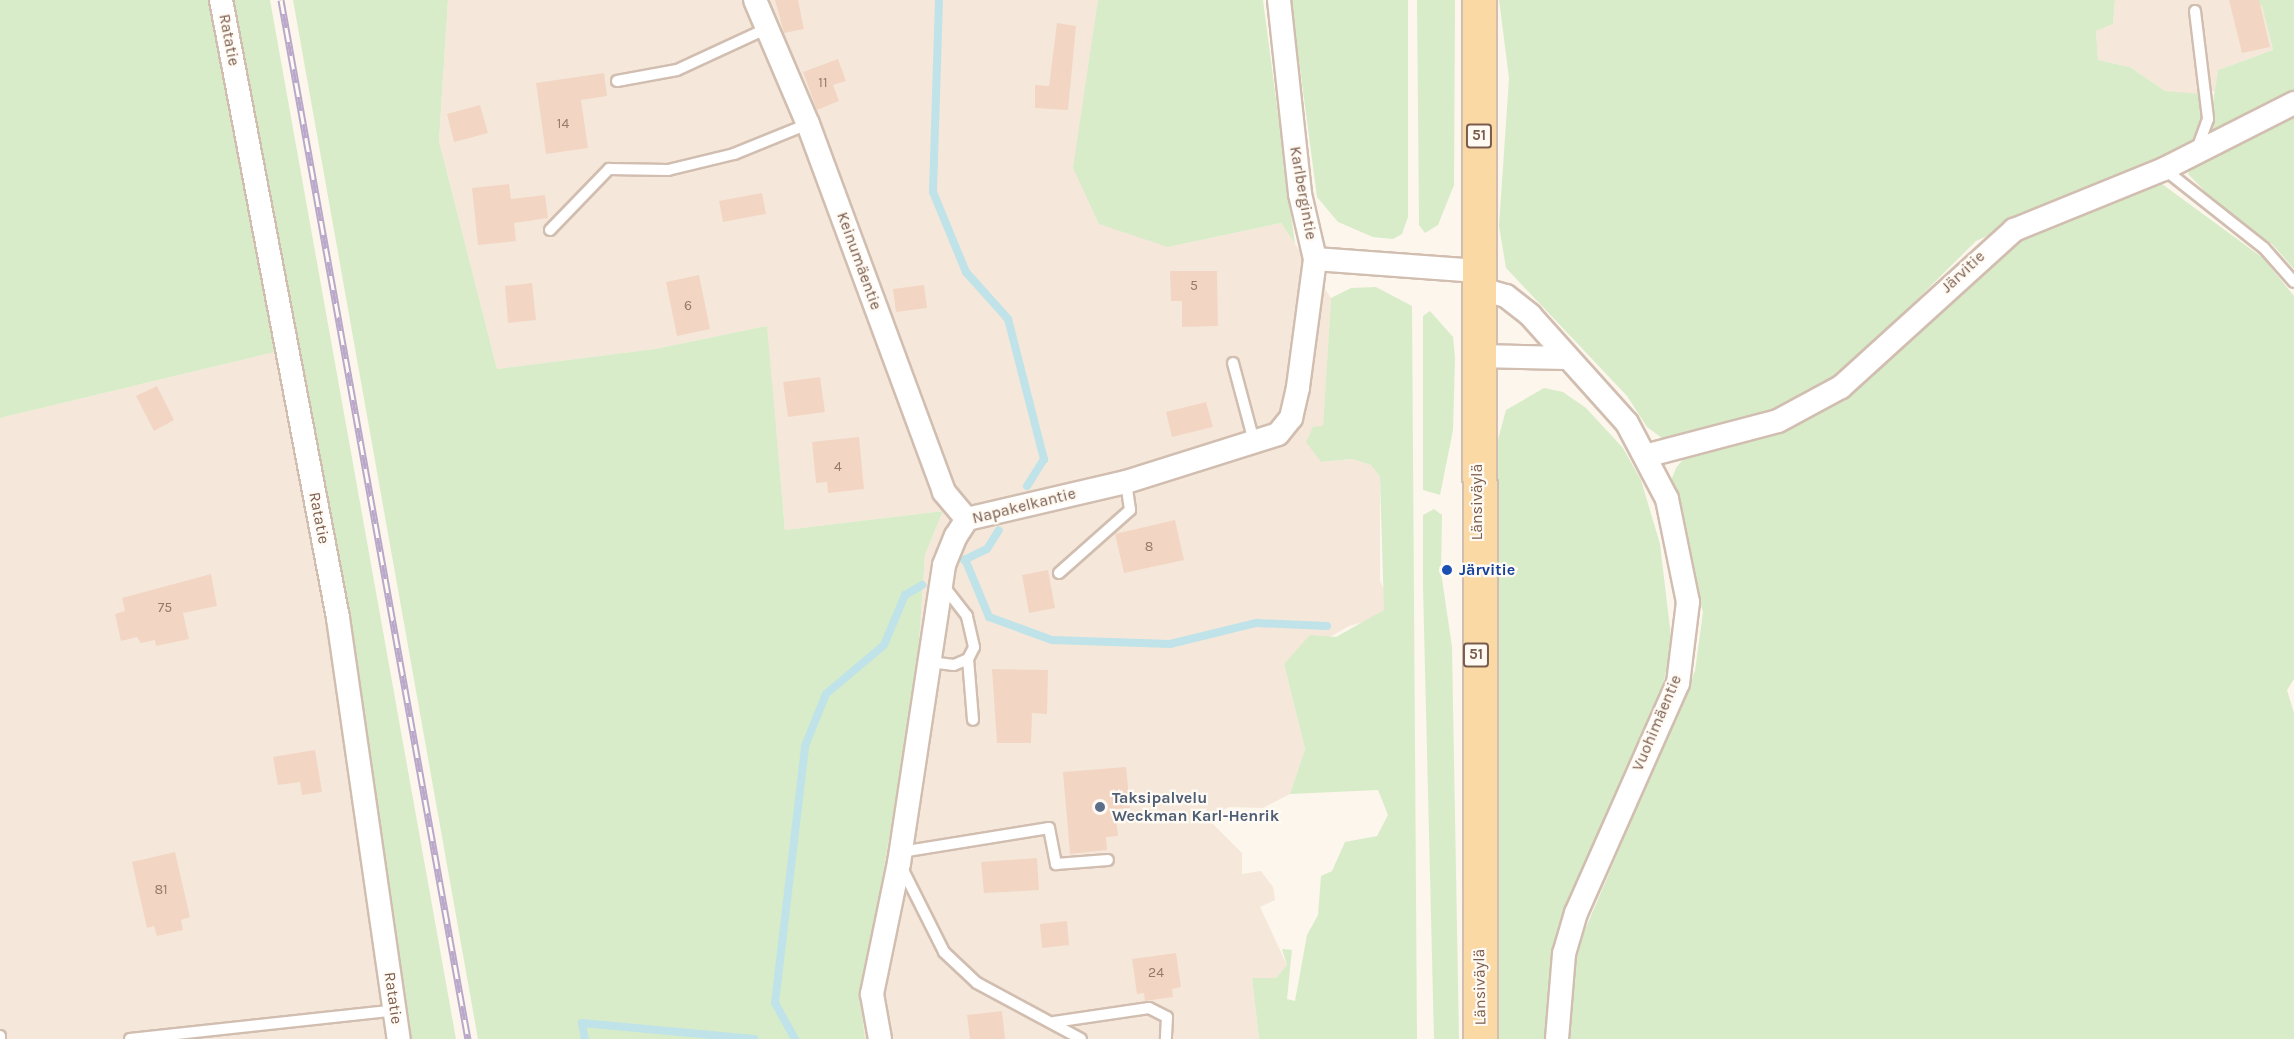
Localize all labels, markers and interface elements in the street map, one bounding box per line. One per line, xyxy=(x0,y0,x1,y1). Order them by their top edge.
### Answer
street label: Ratatie xyxy=(215,12,243,68)
house number: 11 xyxy=(818,75,828,91)
house number: 14 xyxy=(557,116,569,132)
road number: 51 xyxy=(1466,124,1492,148)
street label: Karlbergintie xyxy=(1285,145,1321,241)
street label: Keinumäentie xyxy=(832,209,886,313)
street label: Järvitie xyxy=(1937,247,1989,297)
house number: 5 xyxy=(1190,278,1198,294)
house number: 6 xyxy=(684,298,692,314)
house number: 4 xyxy=(834,459,842,475)
street label: Länsiväylä xyxy=(1467,464,1487,540)
street label: Napakelkantie xyxy=(970,484,1078,528)
street label: Ratatie xyxy=(305,490,333,546)
house number: 8 xyxy=(1145,539,1153,555)
place label: Järvitie xyxy=(1459,560,1515,580)
marker: Järvitie xyxy=(1440,563,1454,577)
house number: 75 xyxy=(158,600,172,616)
road number: 51 xyxy=(1462,643,1490,667)
street label: Vuohimäentie xyxy=(1628,672,1686,774)
place label: Taksipalvelu Weckman Karl-Henrik xyxy=(1112,788,1279,826)
marker: Taksipalvelu Weckman Karl-Henrik xyxy=(1093,800,1107,814)
house number: 81 xyxy=(154,882,168,898)
street label: Länsiväylä xyxy=(1470,948,1490,1026)
house number: 24 xyxy=(1148,965,1164,981)
street label: Ratatie xyxy=(380,971,406,1025)

